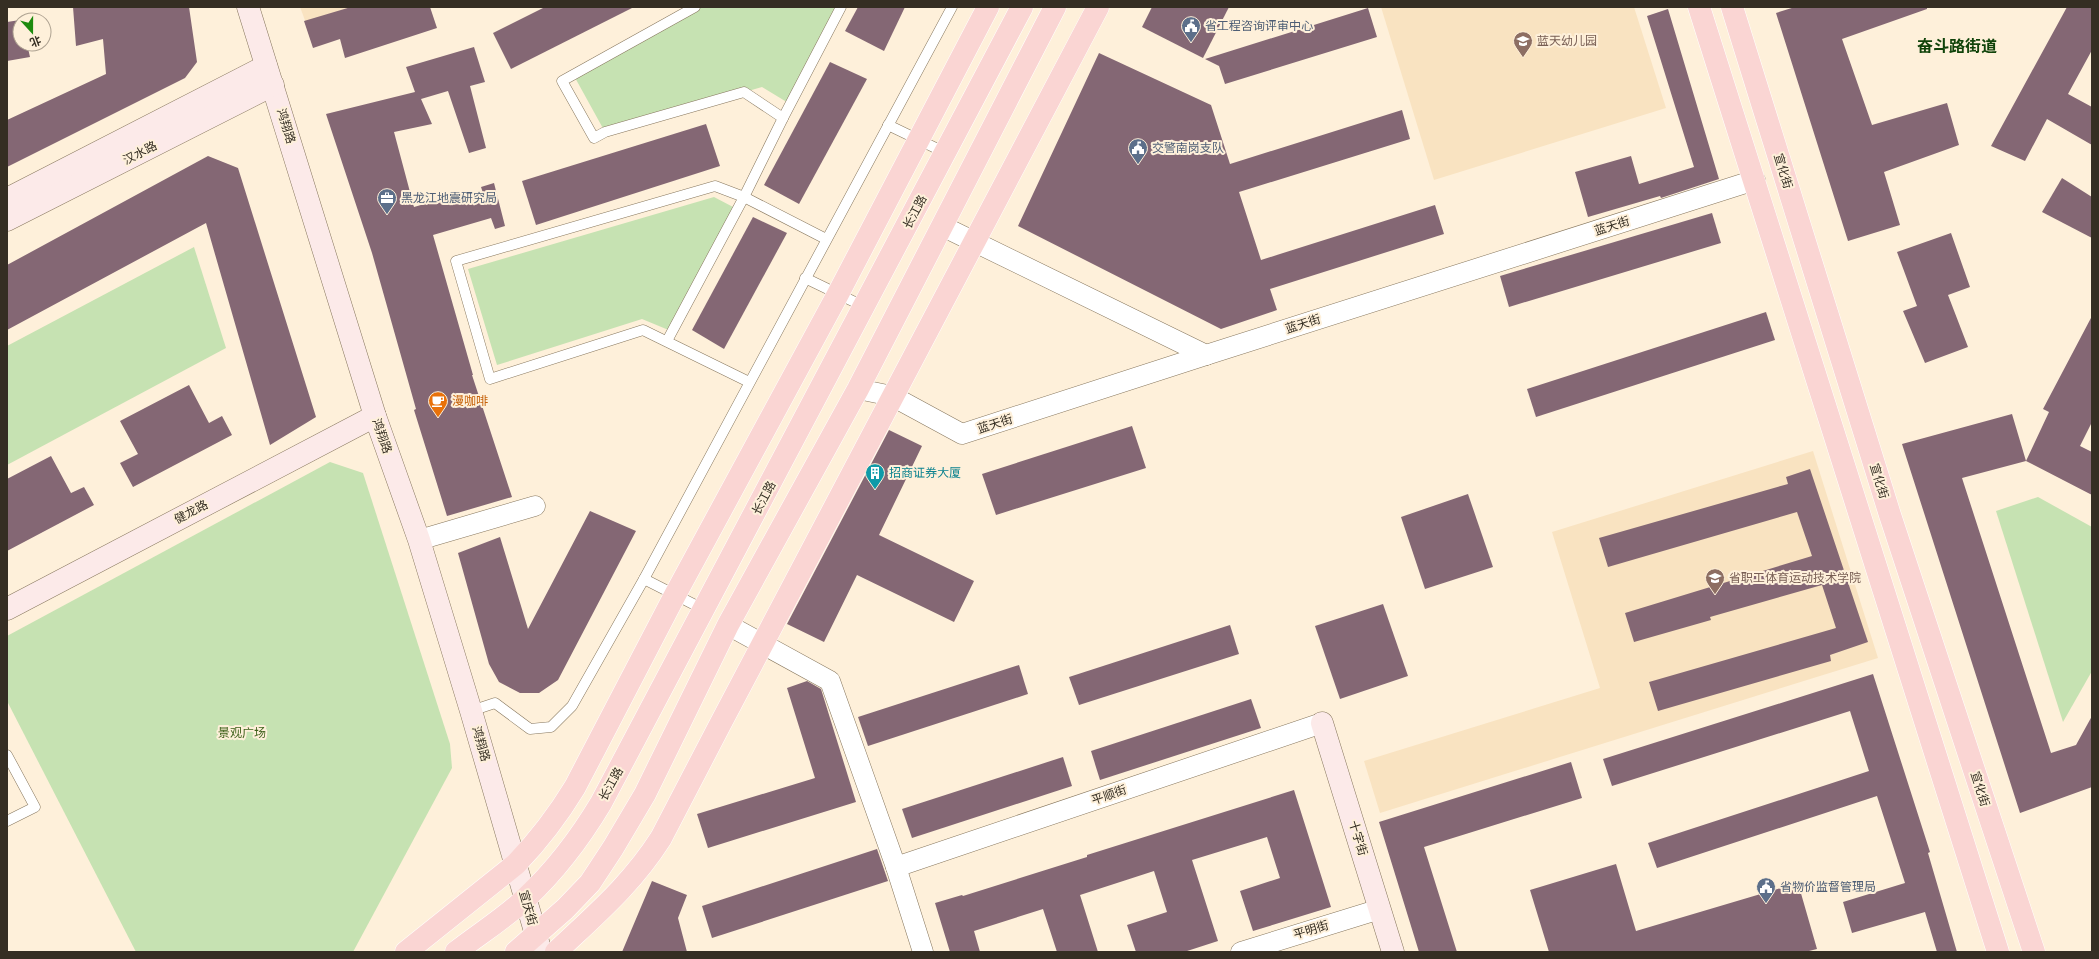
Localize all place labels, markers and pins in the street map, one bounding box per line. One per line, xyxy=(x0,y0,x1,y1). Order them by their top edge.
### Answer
public building icon: 省工程咨询评审中心 xyxy=(1180,15,1202,43)
place label: 省工程咨询评审中心 xyxy=(1205,18,1313,33)
school or university icon: 蓝天幼儿园 xyxy=(1512,30,1534,58)
place label: 蓝天幼儿园 xyxy=(1537,33,1597,48)
public building icon: 交警南岗支队 xyxy=(1127,137,1149,165)
place label: 交警南岗支队 xyxy=(1152,140,1224,155)
office icon: 黑龙江地震研究局 xyxy=(376,187,398,215)
place label: 黑龙江地震研究局 xyxy=(401,190,497,205)
cafe icon: 漫咖啡 xyxy=(427,390,449,418)
place label: 漫咖啡 xyxy=(452,393,488,408)
building icon: 招商证券大厦 xyxy=(864,462,886,490)
place label: 招商证券大厦 xyxy=(889,465,961,480)
school or university icon: 省职工体育运动技术学院 xyxy=(1704,567,1726,595)
place label: 省职工体育运动技术学院 xyxy=(1729,570,1861,585)
public building icon: 省物价监督管理局 xyxy=(1755,876,1777,904)
place label: 省物价监督管理局 xyxy=(1780,879,1876,894)

